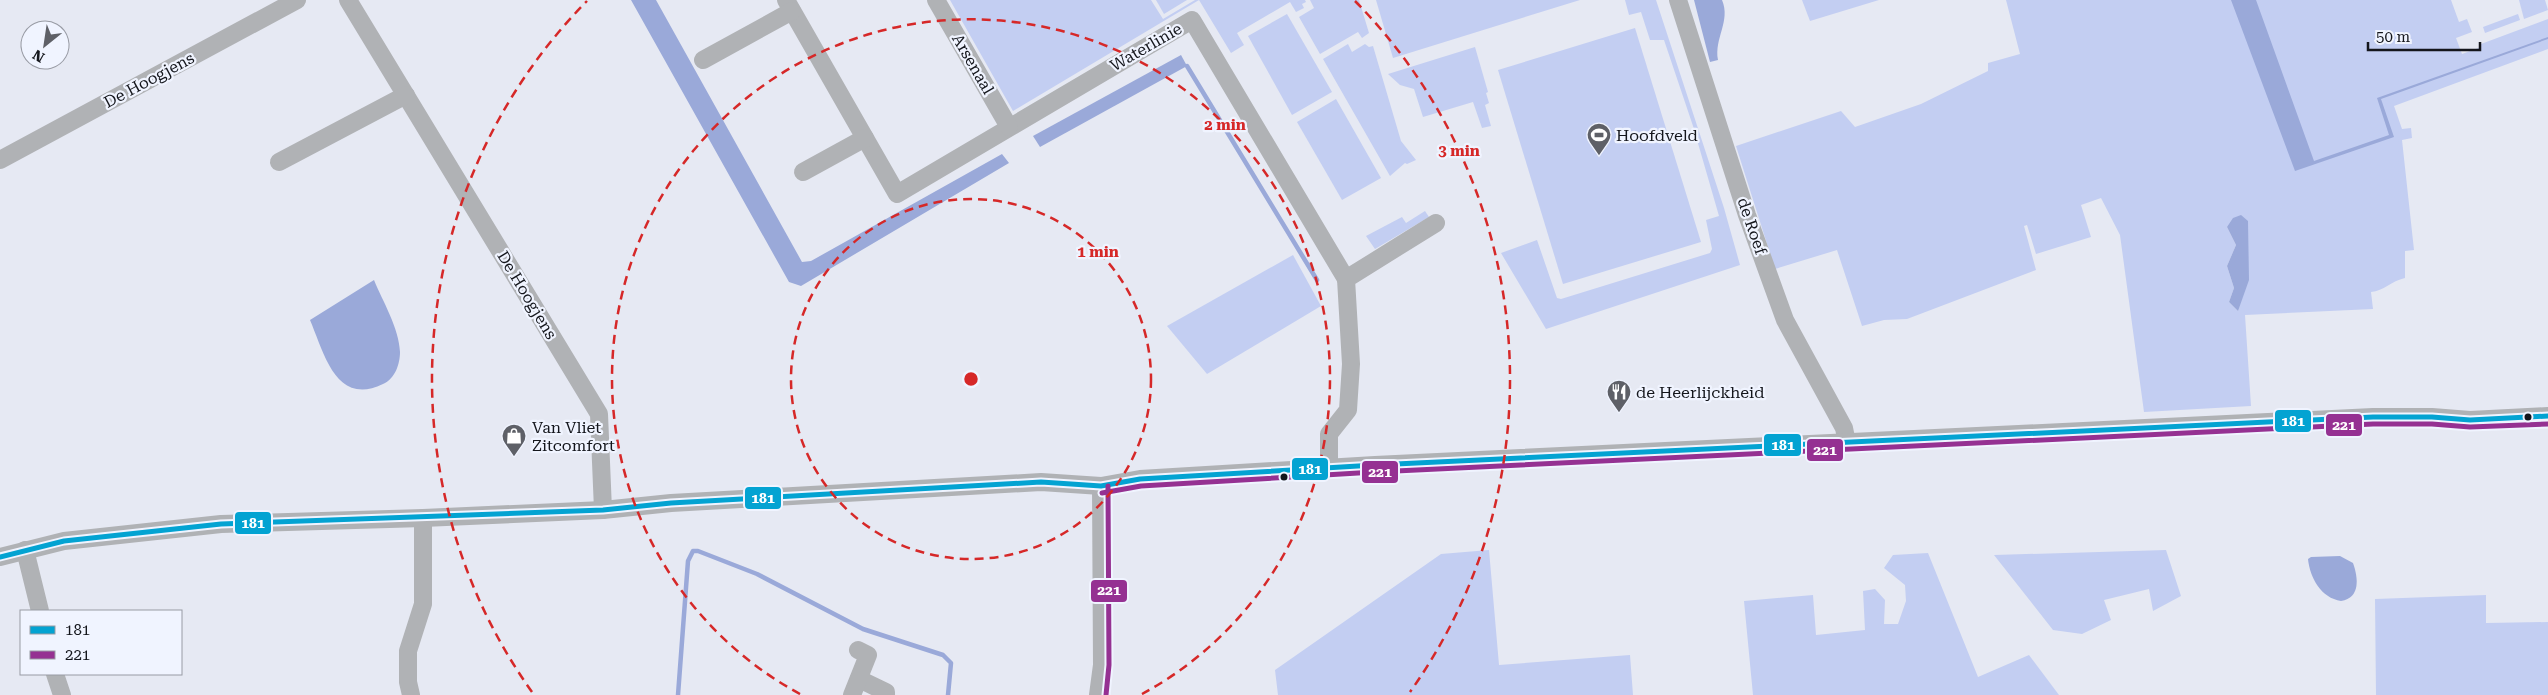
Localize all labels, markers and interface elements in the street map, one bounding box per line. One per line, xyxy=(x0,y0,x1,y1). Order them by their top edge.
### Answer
street label: Waterlinie xyxy=(1107,19,1185,75)
north arrow xyxy=(20,20,70,70)
scale bar xyxy=(2368,20,2480,52)
text: 50 m xyxy=(2376,28,2411,46)
street label: Arsenaal xyxy=(948,30,998,98)
text: N xyxy=(30,47,47,66)
street label: De Hoogjens xyxy=(101,48,198,112)
text: 2 min xyxy=(1204,116,1246,134)
sports icon: Hoofdveld xyxy=(1586,122,1612,156)
place label: Hoofdveld xyxy=(1616,126,1698,145)
text: 3 min xyxy=(1438,142,1480,160)
street label: de Roef xyxy=(1733,195,1771,258)
text: 1 min xyxy=(1077,243,1119,261)
street label: De Hoogjens xyxy=(493,247,561,343)
centre of rings xyxy=(962,370,980,388)
restaurant icon: de Heerlijckheid xyxy=(1606,379,1632,413)
place label: de Heerlijckheid xyxy=(1636,383,1764,402)
line badge: 181 xyxy=(2274,409,2312,433)
unlabelled marker xyxy=(2523,412,2533,422)
text: 181 xyxy=(2281,413,2305,429)
line badge: 221 xyxy=(2325,413,2363,437)
text: 221 xyxy=(2332,417,2356,433)
place label: Van Vliet Zitcomfort xyxy=(532,418,615,455)
shop icon: Van Vliet Zitcomfort xyxy=(501,423,527,457)
line badge: 181 xyxy=(1763,433,1802,457)
text: 181 xyxy=(1771,437,1795,453)
line badge: 221 xyxy=(1806,438,1844,462)
text: 221 xyxy=(1813,442,1837,458)
line badge: 181 xyxy=(1291,457,1329,481)
line badge: 221 xyxy=(1361,460,1399,484)
text: 181 xyxy=(1298,461,1322,477)
text: 221 xyxy=(1368,464,1392,480)
unlabelled marker xyxy=(1279,472,1289,482)
line badge: 181 xyxy=(744,486,782,510)
text: 181 xyxy=(751,490,775,506)
line badge: 181 xyxy=(234,511,272,535)
text: 181 xyxy=(241,515,265,531)
line badge: 221 xyxy=(1090,579,1128,603)
text: 221 xyxy=(1097,582,1121,598)
legend xyxy=(20,610,182,675)
text: 181 xyxy=(65,621,90,639)
text: 221 xyxy=(65,646,90,664)

